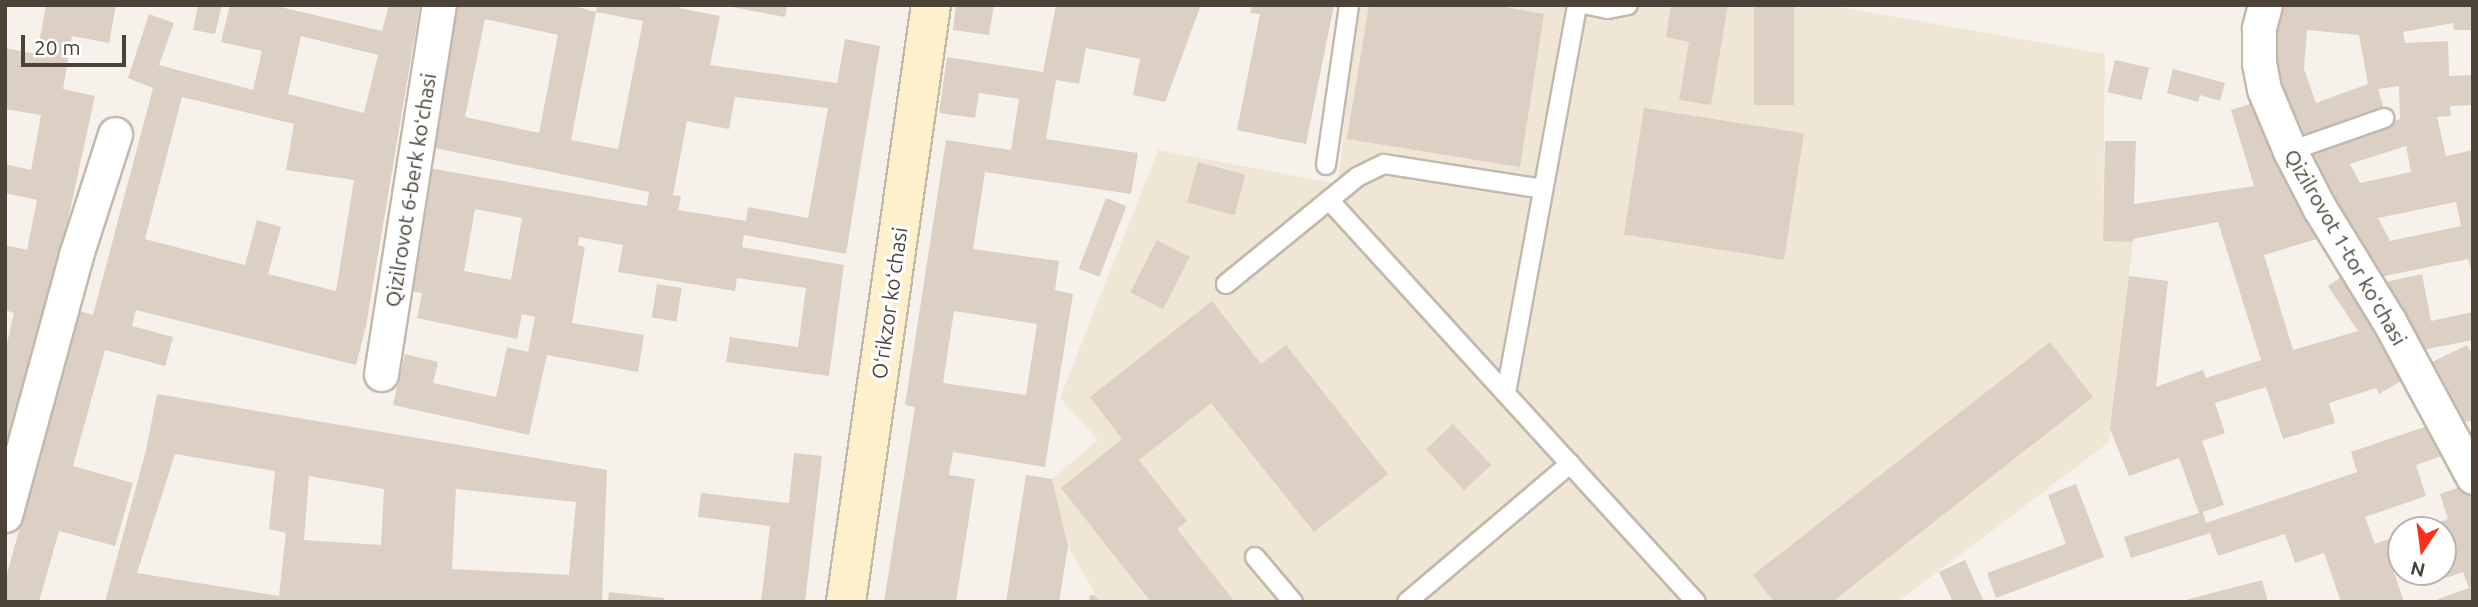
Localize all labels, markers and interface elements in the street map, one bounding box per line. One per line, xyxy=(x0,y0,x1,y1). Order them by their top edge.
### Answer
scale bar xyxy=(24,21,130,65)
text: 20 m xyxy=(34,35,81,59)
street label: Qizilrovot 6-berk koʻchasi xyxy=(379,71,441,309)
street label: Qizilrovot 1-tor koʻchasi xyxy=(2279,144,2413,350)
street label: Oʻrikzor koʻchasi xyxy=(866,225,912,381)
north arrow xyxy=(2387,516,2457,586)
text: N xyxy=(2408,557,2427,582)

